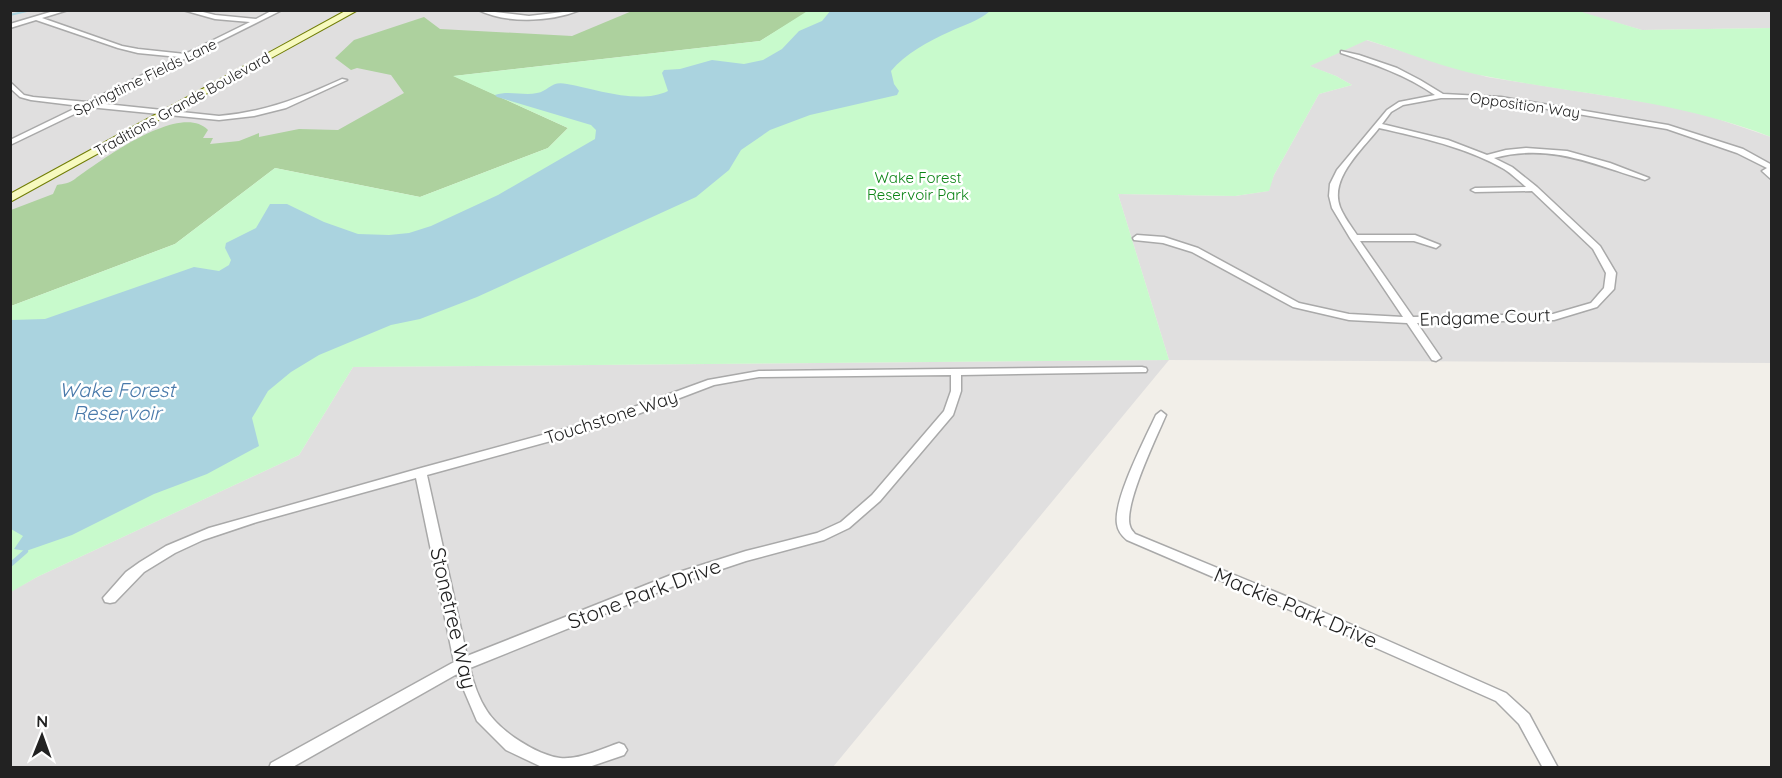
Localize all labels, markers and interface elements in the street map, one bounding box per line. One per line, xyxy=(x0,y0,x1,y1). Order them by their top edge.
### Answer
street label: Springtime Fields Lane xyxy=(70,34,220,120)
street label: Traditions Grande Boulevard xyxy=(91,48,273,160)
street label: Opposition Way xyxy=(1469,88,1581,122)
park label: Wake Forest Reservoir Park xyxy=(867,168,969,204)
street label: Endgame Court xyxy=(1419,303,1551,331)
water label: Wake Forest Reservoir xyxy=(59,377,177,425)
street label: Touchstone Way xyxy=(542,385,680,449)
street label: Stonetree Way xyxy=(425,545,483,691)
street label: Stone Park Drive xyxy=(564,552,724,634)
street label: Mackie Park Drive xyxy=(1210,561,1382,653)
north arrow xyxy=(12,706,72,766)
text: N xyxy=(36,711,48,731)

